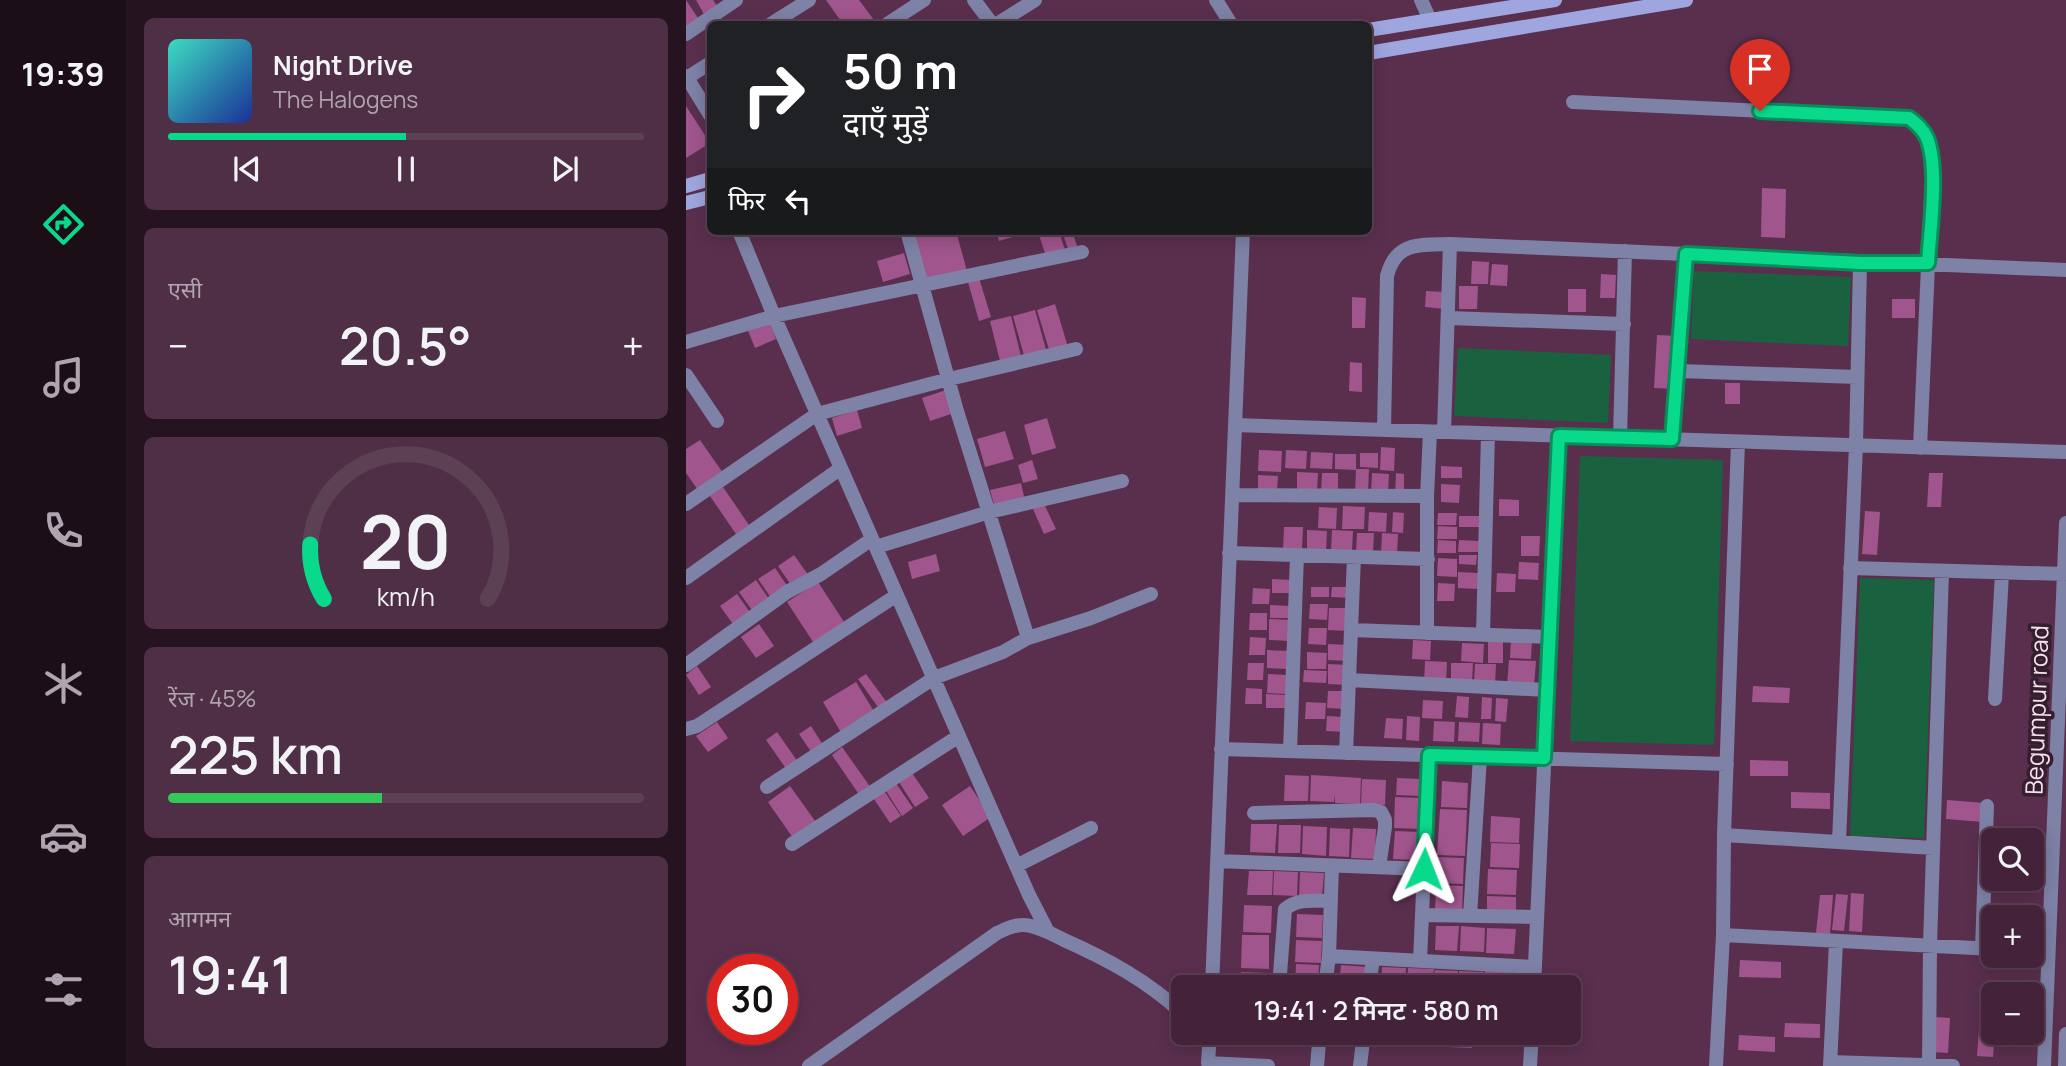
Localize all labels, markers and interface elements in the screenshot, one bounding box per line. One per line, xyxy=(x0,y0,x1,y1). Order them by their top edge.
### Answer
text: 50 m xyxy=(843,37,958,104)
pin xyxy=(1730,39,1790,111)
text: Night Drive xyxy=(273,47,413,83)
icon: right xyxy=(728,49,819,140)
icon: arrive xyxy=(1741,50,1779,88)
text: 19:39 xyxy=(21,52,105,96)
text: The Halogens xyxy=(273,83,418,115)
text: दाएँ मुड़ें xyxy=(843,101,929,145)
icon: previous xyxy=(228,150,266,188)
icon: pause xyxy=(387,150,425,188)
icon: next xyxy=(546,150,584,188)
text: फिर xyxy=(728,182,765,218)
icon: left xyxy=(779,182,817,220)
icon: directions xyxy=(39,200,88,249)
text: एसी xyxy=(168,273,202,305)
text: 20.5° xyxy=(339,310,472,381)
text: − xyxy=(168,319,189,371)
text: + xyxy=(622,319,644,371)
icon: music xyxy=(39,353,88,402)
text: 20 xyxy=(360,491,452,591)
icon: phone xyxy=(39,506,88,555)
text: km/h xyxy=(377,579,435,614)
street label: Begumpur road xyxy=(2017,625,2055,795)
icon: climate xyxy=(39,659,88,708)
text: रेंज · 45% xyxy=(168,682,256,714)
text: 225 km xyxy=(168,719,343,790)
icon: car xyxy=(39,812,88,861)
map controls xyxy=(1981,828,2044,1045)
button: search xyxy=(1981,828,2044,891)
position arrow xyxy=(1387,832,1461,906)
text: आगमन xyxy=(168,902,231,934)
button: + xyxy=(1981,905,2044,968)
text: 19:41 xyxy=(168,939,293,1010)
speed limit sign: 30 xyxy=(707,954,798,1045)
icon: filters xyxy=(39,965,88,1014)
button: − xyxy=(1981,982,2044,1045)
text: 19:41 · 2 मिनट · 580 m xyxy=(1253,992,1499,1028)

